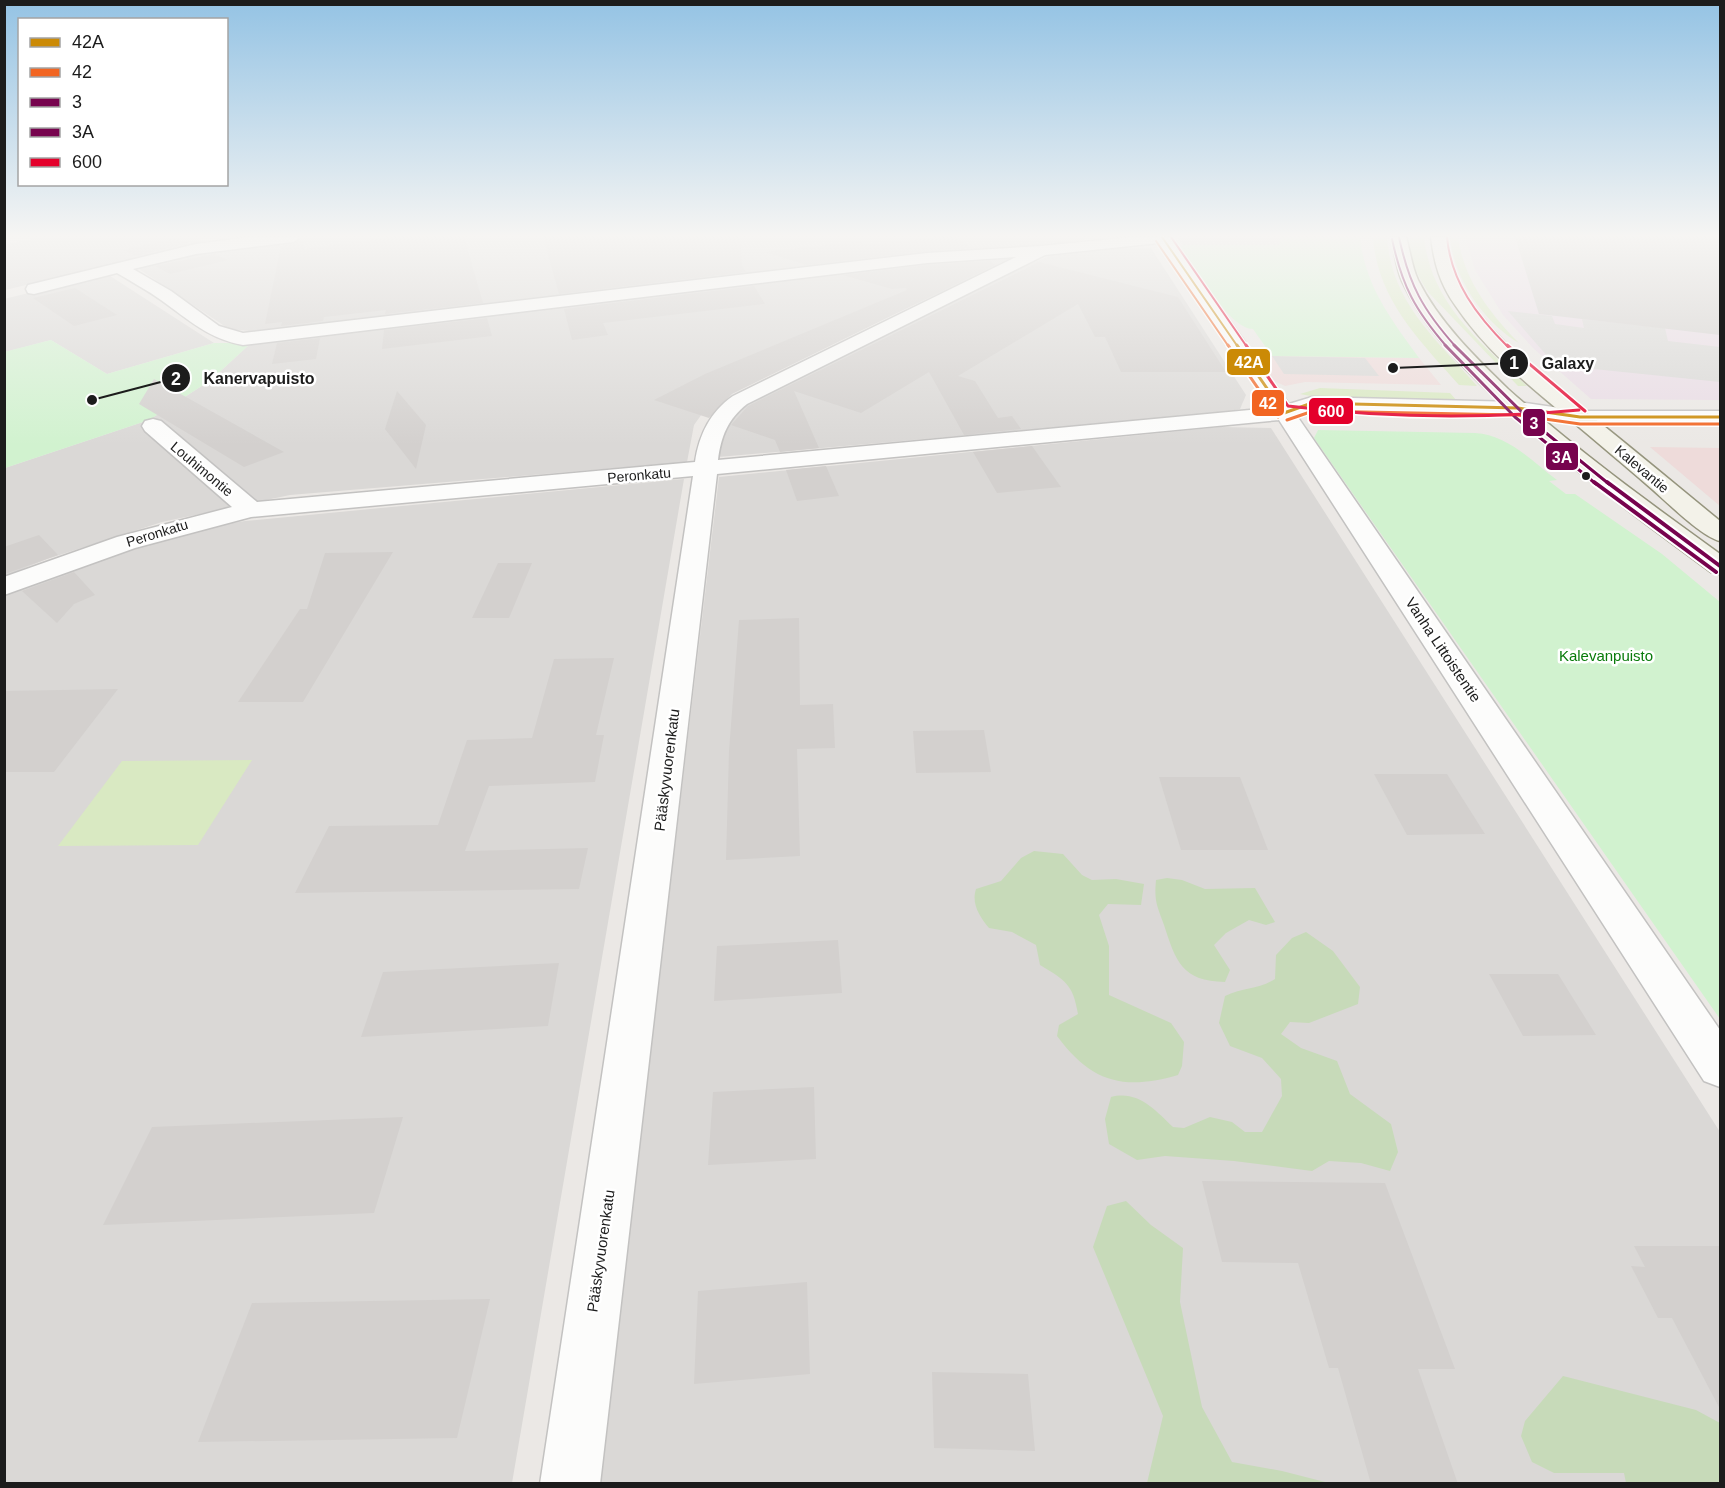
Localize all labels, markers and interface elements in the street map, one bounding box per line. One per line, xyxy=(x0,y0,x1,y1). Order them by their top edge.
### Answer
legend xyxy=(18,18,228,186)
text: 42A xyxy=(72,32,104,52)
text: 42 xyxy=(72,62,92,82)
text: 3 xyxy=(72,92,82,112)
text: 3A xyxy=(72,122,94,142)
text: 600 xyxy=(72,152,102,172)
callout: Galaxy xyxy=(1499,346,1606,380)
line badge: 42A xyxy=(1226,348,1271,376)
text: 1 xyxy=(1509,353,1519,373)
text: 42A xyxy=(1234,354,1264,371)
text: Galaxy xyxy=(1542,355,1594,372)
callout: Kanervapuisto xyxy=(161,361,326,395)
text: 2 xyxy=(171,369,181,389)
text: Kanervapuisto xyxy=(203,370,315,387)
line badge: 42 xyxy=(1251,389,1285,417)
text: 42 xyxy=(1259,395,1277,412)
line badge: 600 xyxy=(1308,397,1354,425)
text: 600 xyxy=(1318,403,1344,420)
line badge: 3 xyxy=(1522,408,1546,437)
text: 3 xyxy=(1530,415,1539,432)
street label: Louhimontie xyxy=(168,438,237,500)
line badge: 3A xyxy=(1545,442,1579,471)
street label: Kalevantie xyxy=(1612,442,1672,496)
text: 3A xyxy=(1552,449,1573,466)
street label: Peronkatu xyxy=(607,464,671,486)
unlabelled marker xyxy=(1580,470,1592,482)
street label: Peronkatu xyxy=(124,516,190,550)
street label: Vanha Littoistentie xyxy=(1402,594,1485,705)
park label: Kalevanpuisto xyxy=(1559,647,1653,664)
street label: Pääskyvuorenkatu xyxy=(651,708,682,832)
street label: Pääskyvuorenkatu xyxy=(584,1189,618,1313)

